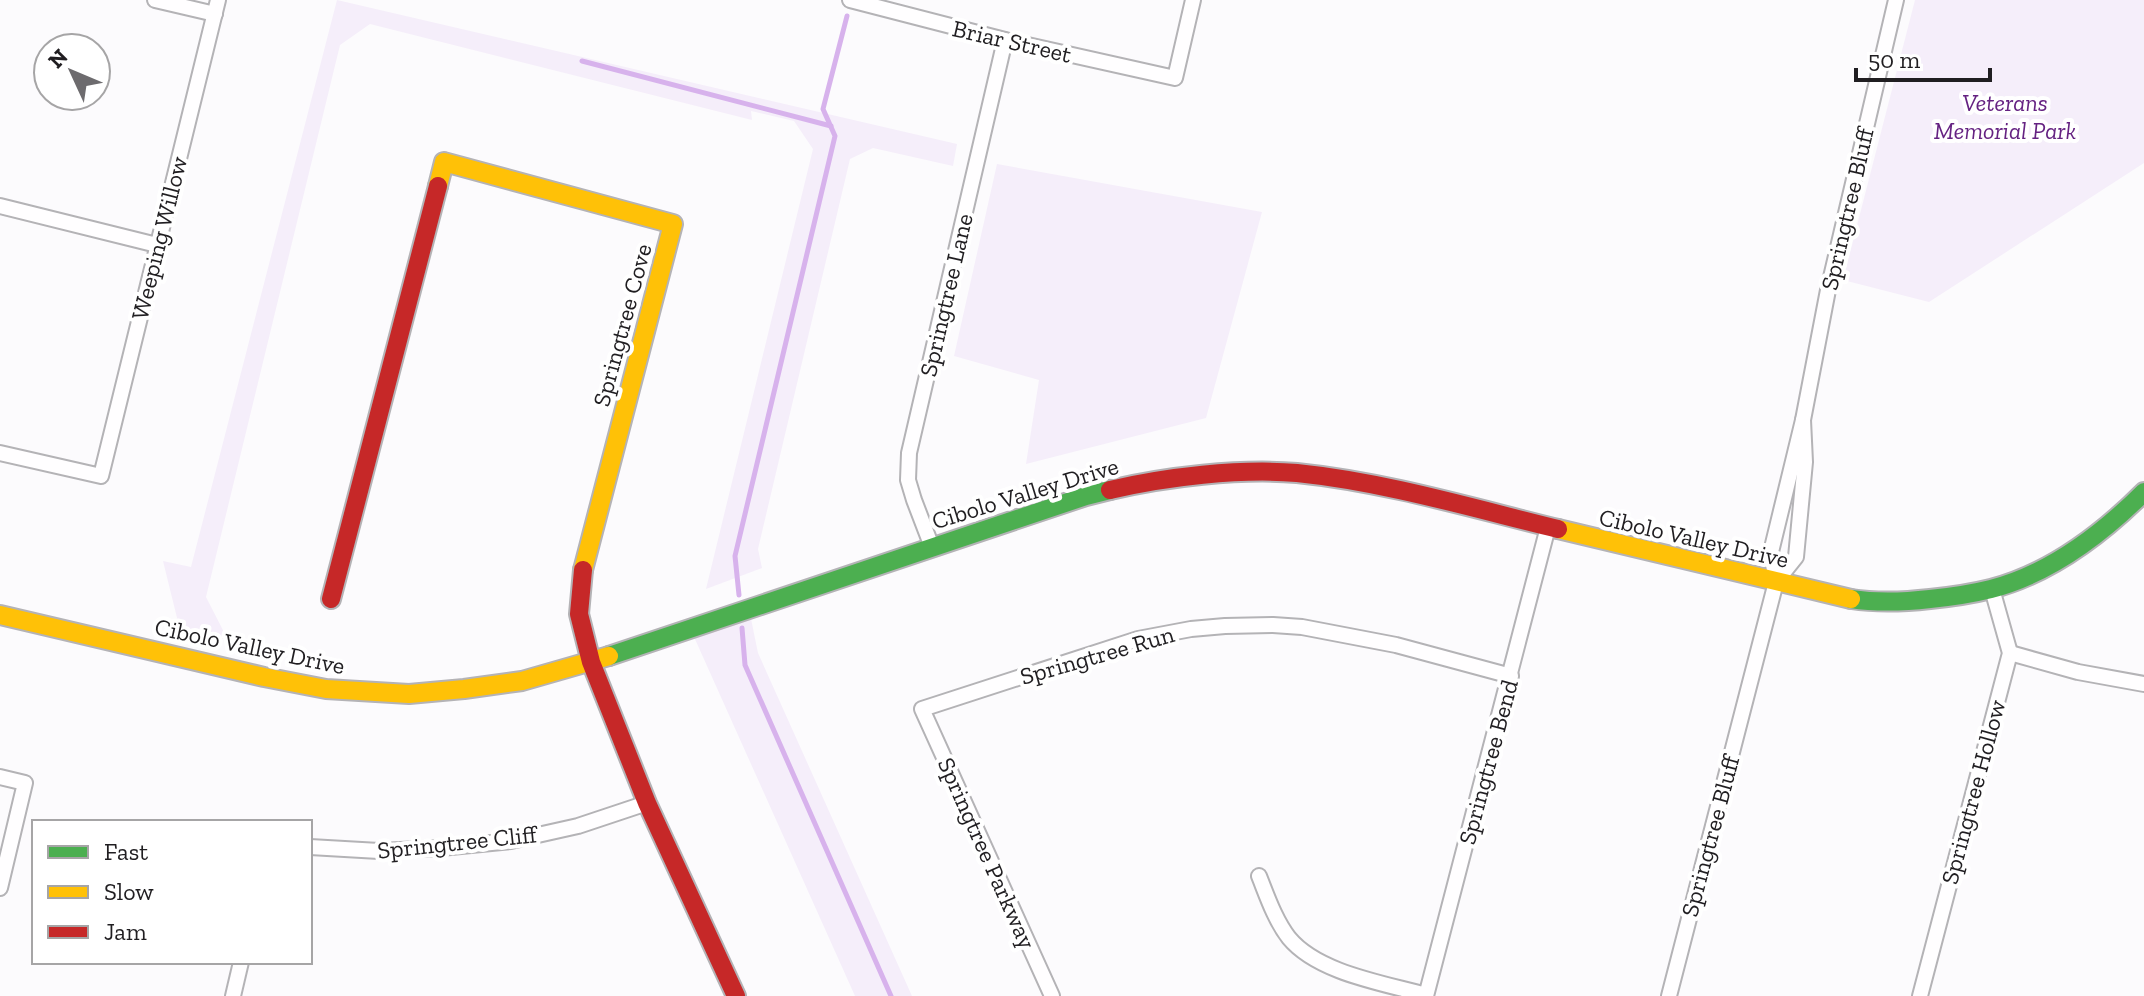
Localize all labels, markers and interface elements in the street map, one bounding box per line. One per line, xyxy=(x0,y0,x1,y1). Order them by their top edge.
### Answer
street label: Briar Street xyxy=(950,13,1074,69)
north arrow xyxy=(32,32,112,112)
scale bar xyxy=(1856,32,1990,82)
text: N xyxy=(42,43,74,74)
text: 50 m xyxy=(1868,45,1921,74)
park label: Veterans Memorial Park xyxy=(1934,88,2077,145)
street label: Springtree Bluff xyxy=(1814,123,1880,293)
street label: Weeping Willow xyxy=(125,153,193,323)
street label: Springtree Lane xyxy=(913,211,979,379)
street label: Springtree Cove xyxy=(586,240,658,410)
street label: Cibolo Valley Drive xyxy=(928,451,1122,535)
street label: Cibolo Valley Drive xyxy=(1596,502,1792,574)
street label: Cibolo Valley Drive xyxy=(152,612,348,680)
street label: Springtree Run xyxy=(1017,619,1178,691)
street label: Springtree Bend xyxy=(1452,676,1524,848)
street label: Springtree Hollow xyxy=(1934,696,2012,887)
street label: Springtree Bluff xyxy=(1675,750,1746,920)
street label: Springtree Parkway xyxy=(932,753,1042,954)
street label: Springtree Cliff xyxy=(376,819,540,865)
legend xyxy=(32,820,312,964)
text: Fast xyxy=(104,837,148,866)
text: Slow xyxy=(104,877,154,906)
text: Jam xyxy=(104,917,147,946)

